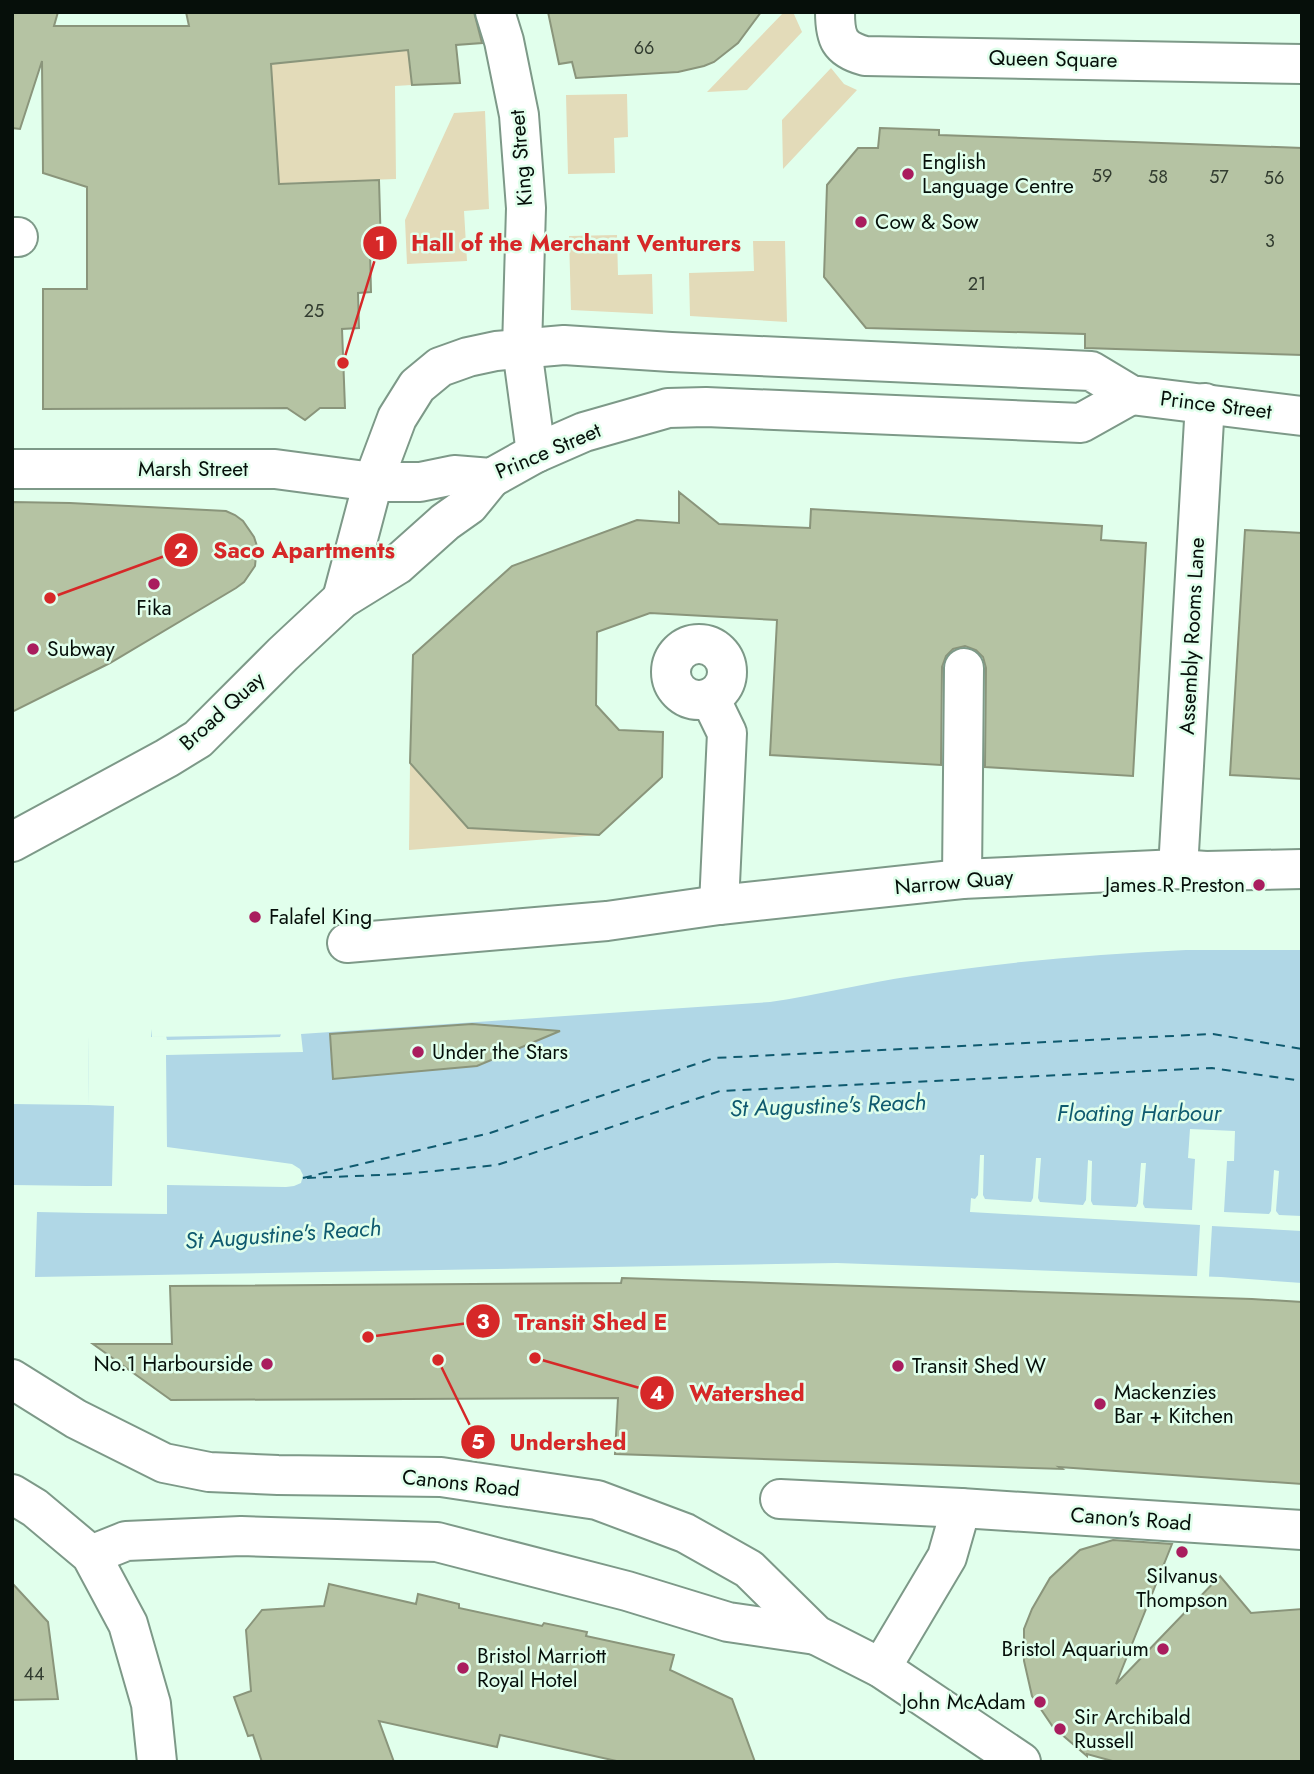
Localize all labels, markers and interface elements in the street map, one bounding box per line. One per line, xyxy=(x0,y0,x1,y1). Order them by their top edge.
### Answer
house number: 66 xyxy=(634,35,654,61)
street label: Queen Square xyxy=(988,43,1118,75)
street label: King Street xyxy=(502,109,540,207)
place label: English Language Centre xyxy=(922,147,1074,201)
house number: 59 xyxy=(1092,163,1112,189)
house number: 58 xyxy=(1148,164,1168,190)
house number: 57 xyxy=(1209,164,1229,190)
house number: 56 xyxy=(1264,165,1284,191)
marker: English Language Centre xyxy=(900,166,916,182)
place label: Cow & Sow xyxy=(875,207,979,237)
marker: Cow & Sow xyxy=(853,214,869,230)
callout: Hall of the Merchant Venturers xyxy=(362,221,755,265)
text: Hall of the Merchant Venturers xyxy=(411,226,741,260)
house number: 3 xyxy=(1265,228,1275,254)
text: 1 xyxy=(375,229,385,259)
house number: 21 xyxy=(968,271,986,297)
house number: 25 xyxy=(304,298,324,324)
street label: Prince Street xyxy=(1159,383,1273,427)
street label: Prince Street xyxy=(491,415,605,487)
street label: Marsh Street xyxy=(138,454,248,484)
callout: Saco Apartments xyxy=(164,528,409,572)
text: Saco Apartments xyxy=(213,533,395,567)
text: 2 xyxy=(174,536,188,566)
street label: Assembly Rooms Lane xyxy=(1172,536,1212,735)
marker: Fika xyxy=(146,576,162,592)
place label: Fika xyxy=(136,593,172,623)
place label: Subway xyxy=(47,634,115,664)
marker: Subway xyxy=(25,641,41,657)
street label: Broad Quay xyxy=(173,664,272,757)
street label: Narrow Quay xyxy=(893,862,1015,902)
place label: James R Preston xyxy=(1102,870,1245,900)
marker: James R Preston xyxy=(1251,877,1267,893)
place label: Falafel King xyxy=(269,902,372,932)
marker: Falafel King xyxy=(247,909,263,925)
place label: Under the Stars xyxy=(432,1037,568,1067)
marker: Under the Stars xyxy=(410,1044,426,1060)
water label: St Augustine's Reach xyxy=(729,1085,927,1125)
water label: Floating Harbour xyxy=(1057,1096,1222,1130)
water label: St Augustine's Reach xyxy=(184,1210,382,1258)
callout: Transit Shed E xyxy=(465,1299,681,1343)
text: Transit Shed E xyxy=(515,1305,667,1339)
text: 3 xyxy=(476,1307,490,1337)
place label: No.1 Harbourside xyxy=(94,1349,253,1379)
place label: Transit Shed W xyxy=(912,1351,1046,1381)
marker: No.1 Harbourside xyxy=(259,1356,275,1372)
marker: Transit Shed W xyxy=(890,1358,906,1374)
callout: Watershed xyxy=(640,1371,818,1415)
text: Watershed xyxy=(689,1376,805,1410)
place label: Mackenzies Bar + Kitchen xyxy=(1114,1377,1234,1431)
text: 4 xyxy=(650,1379,664,1409)
marker: Mackenzies Bar + Kitchen xyxy=(1092,1396,1108,1412)
callout: Undershed xyxy=(460,1420,641,1464)
text: Undershed xyxy=(509,1425,627,1459)
text: 5 xyxy=(471,1427,485,1457)
street label: Canons Road xyxy=(401,1462,521,1504)
street label: Canon's Road xyxy=(1069,1500,1193,1538)
marker: Silvanus Thompson xyxy=(1174,1544,1190,1560)
place label: Silvanus Thompson xyxy=(1136,1561,1228,1615)
place label: Bristol Aquarium xyxy=(1001,1634,1149,1664)
place label: Bristol Marriott Royal Hotel xyxy=(477,1641,606,1695)
marker: Bristol Aquarium xyxy=(1155,1641,1171,1657)
marker: Bristol Marriott Royal Hotel xyxy=(455,1660,471,1676)
house number: 44 xyxy=(24,1661,45,1687)
place label: John McAdam xyxy=(899,1687,1026,1717)
marker: John McAdam xyxy=(1032,1694,1048,1710)
place label: Sir Archibald Russell xyxy=(1074,1702,1191,1756)
marker: Sir Archibald Russell xyxy=(1052,1721,1068,1737)

